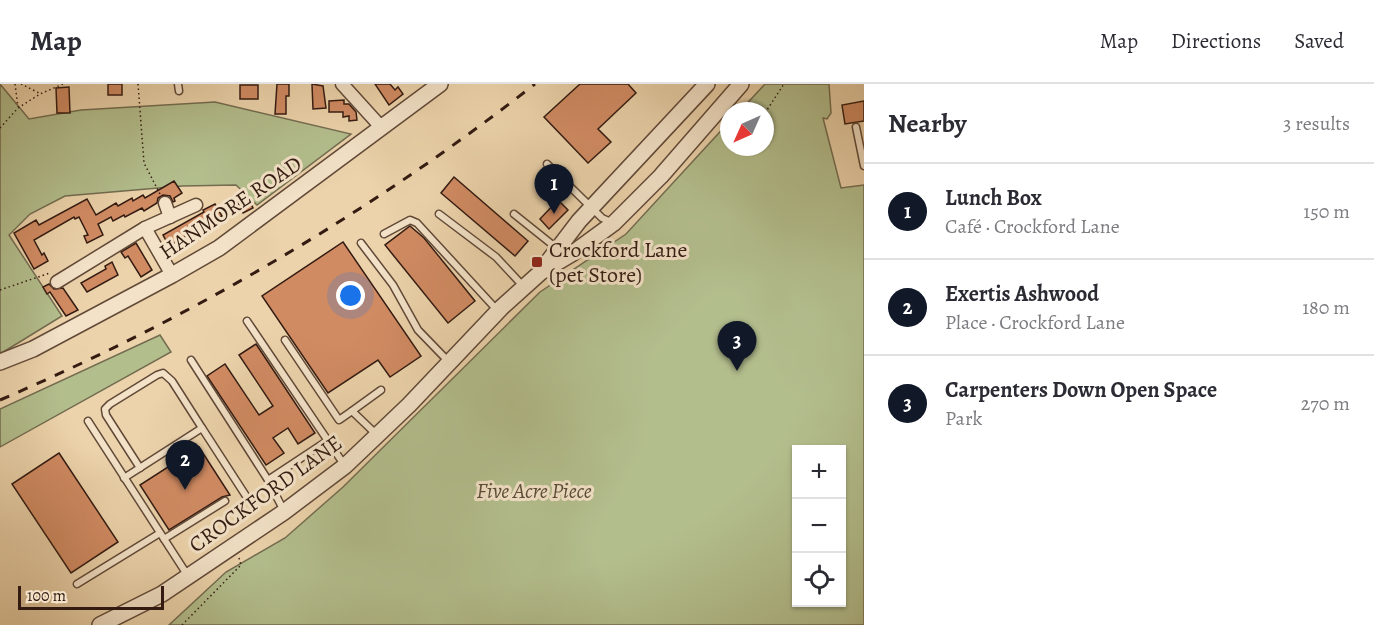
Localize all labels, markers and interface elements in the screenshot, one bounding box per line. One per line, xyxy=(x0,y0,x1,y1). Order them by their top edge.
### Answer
text: Map xyxy=(30,22,82,60)
text: Map xyxy=(1100,27,1138,55)
text: Directions xyxy=(1171,27,1261,55)
text: Saved xyxy=(1294,27,1344,55)
north arrow xyxy=(720,102,774,156)
text: Nearby xyxy=(888,106,967,141)
text: 3 results xyxy=(1283,110,1350,137)
street label: HANMORE ROAD xyxy=(153,149,308,267)
pin: 1 xyxy=(534,164,574,214)
text: Lunch Box xyxy=(945,183,1042,213)
text: 1 xyxy=(904,198,911,225)
text: 150 m xyxy=(1303,198,1350,225)
text: Café · Crockford Lane xyxy=(945,213,1120,240)
place label: Crockford Lane (pet Store) xyxy=(549,235,687,290)
marker: Crockford Lane (pet Store) xyxy=(530,255,544,269)
text: Exertis Ashwood xyxy=(945,279,1099,309)
your location xyxy=(336,281,365,310)
text: 2 xyxy=(903,294,912,321)
text: 180 m xyxy=(1302,294,1350,321)
text: Place · Crockford Lane xyxy=(945,309,1125,336)
pin: 3 xyxy=(718,322,756,371)
text: Carpenters Down Open Space xyxy=(945,375,1217,405)
text: 3 xyxy=(903,390,912,417)
text: 270 m xyxy=(1301,390,1350,417)
text: Park xyxy=(945,405,983,432)
street label: CROCKFORD LANE xyxy=(183,428,348,560)
pin: 2 xyxy=(166,440,204,490)
map controls xyxy=(792,445,846,607)
button: + xyxy=(792,445,846,499)
park label: Five Acre Piece xyxy=(476,476,592,506)
button: − xyxy=(792,499,846,553)
button: locate xyxy=(792,553,846,607)
scale bar xyxy=(18,583,164,610)
text: 100 m xyxy=(27,585,66,607)

